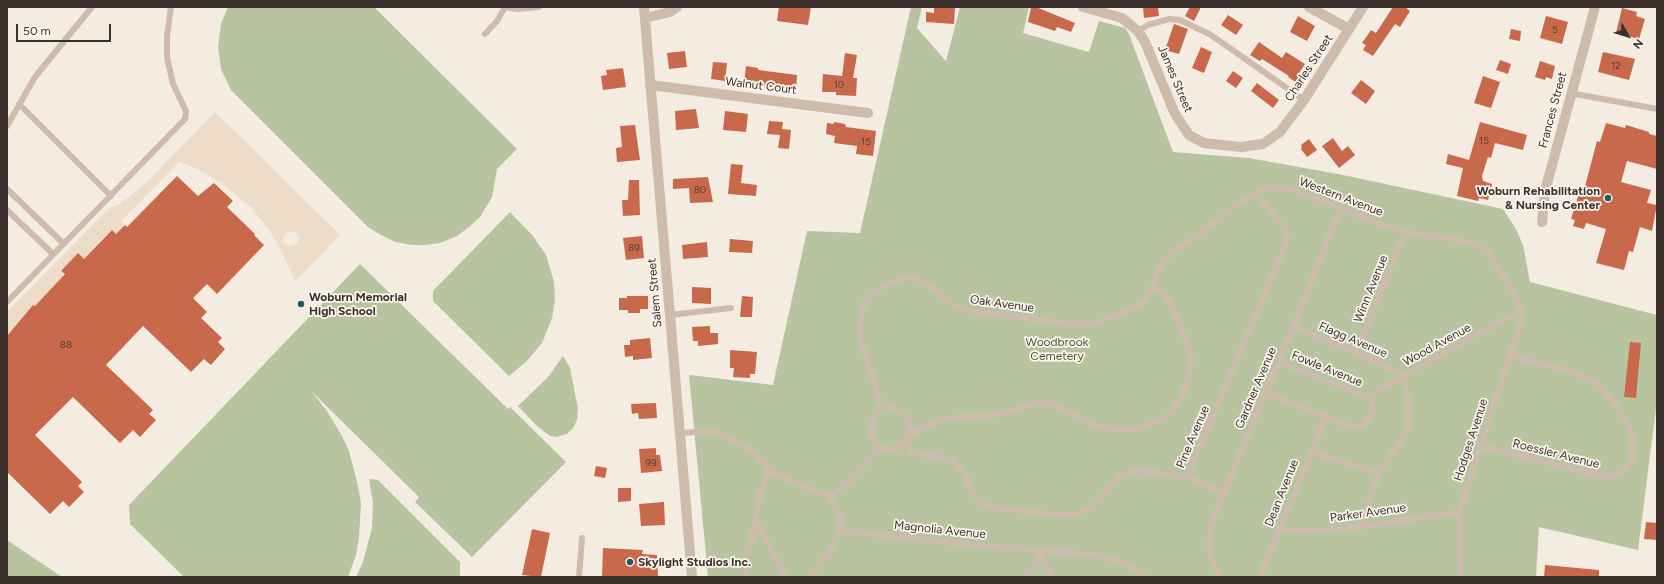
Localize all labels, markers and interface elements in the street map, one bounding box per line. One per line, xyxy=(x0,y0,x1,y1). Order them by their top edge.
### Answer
scale bar xyxy=(18,16,113,42)
north arrow xyxy=(1608,16,1648,56)
text: 50 m xyxy=(23,24,51,38)
house number: 5 xyxy=(1552,24,1558,36)
street label: Charles Street xyxy=(1282,32,1336,104)
text: N xyxy=(1630,36,1645,51)
street label: James Street xyxy=(1154,43,1196,115)
house number: 12 xyxy=(1611,60,1621,72)
street label: Frances Street xyxy=(1536,70,1570,150)
street label: Walnut Court xyxy=(725,74,797,98)
house number: 10 xyxy=(834,79,844,91)
house number: 15 xyxy=(1479,135,1489,147)
house number: 15 xyxy=(861,136,871,148)
street label: Western Avenue xyxy=(1297,174,1385,220)
house number: 80 xyxy=(694,184,706,196)
place label: Woburn Rehabilitation & Nursing Center xyxy=(1477,184,1600,212)
marker: Woburn Rehabilitation & Nursing Center xyxy=(1603,193,1613,203)
house number: 89 xyxy=(628,242,640,254)
street label: Winn Avenue xyxy=(1351,253,1391,325)
street label: Salem Street xyxy=(645,258,665,328)
place label: Woburn Memorial High School xyxy=(309,290,407,318)
street label: Oak Avenue xyxy=(969,292,1035,316)
marker: Woburn Memorial High School xyxy=(296,299,306,309)
street label: Flagg Avenue xyxy=(1317,319,1389,361)
street label: Wood Avenue xyxy=(1400,320,1474,370)
park label: Woodbrook Cemetery xyxy=(1026,335,1088,363)
house number: 88 xyxy=(60,339,72,351)
street label: Gardner Avenue xyxy=(1232,345,1280,431)
street label: Fowle Avenue xyxy=(1289,348,1365,390)
street label: Hodges Avenue xyxy=(1451,397,1491,483)
street label: Pine Avenue xyxy=(1173,404,1213,470)
street label: Roessler Avenue xyxy=(1511,436,1601,472)
house number: 99 xyxy=(645,457,657,469)
street label: Dean Avenue xyxy=(1262,457,1302,529)
street label: Parker Avenue xyxy=(1329,501,1407,525)
street label: Magnolia Avenue xyxy=(893,518,987,542)
place label: Skylight Studios Inc. xyxy=(638,555,751,569)
marker: Skylight Studios Inc. xyxy=(625,557,635,567)

